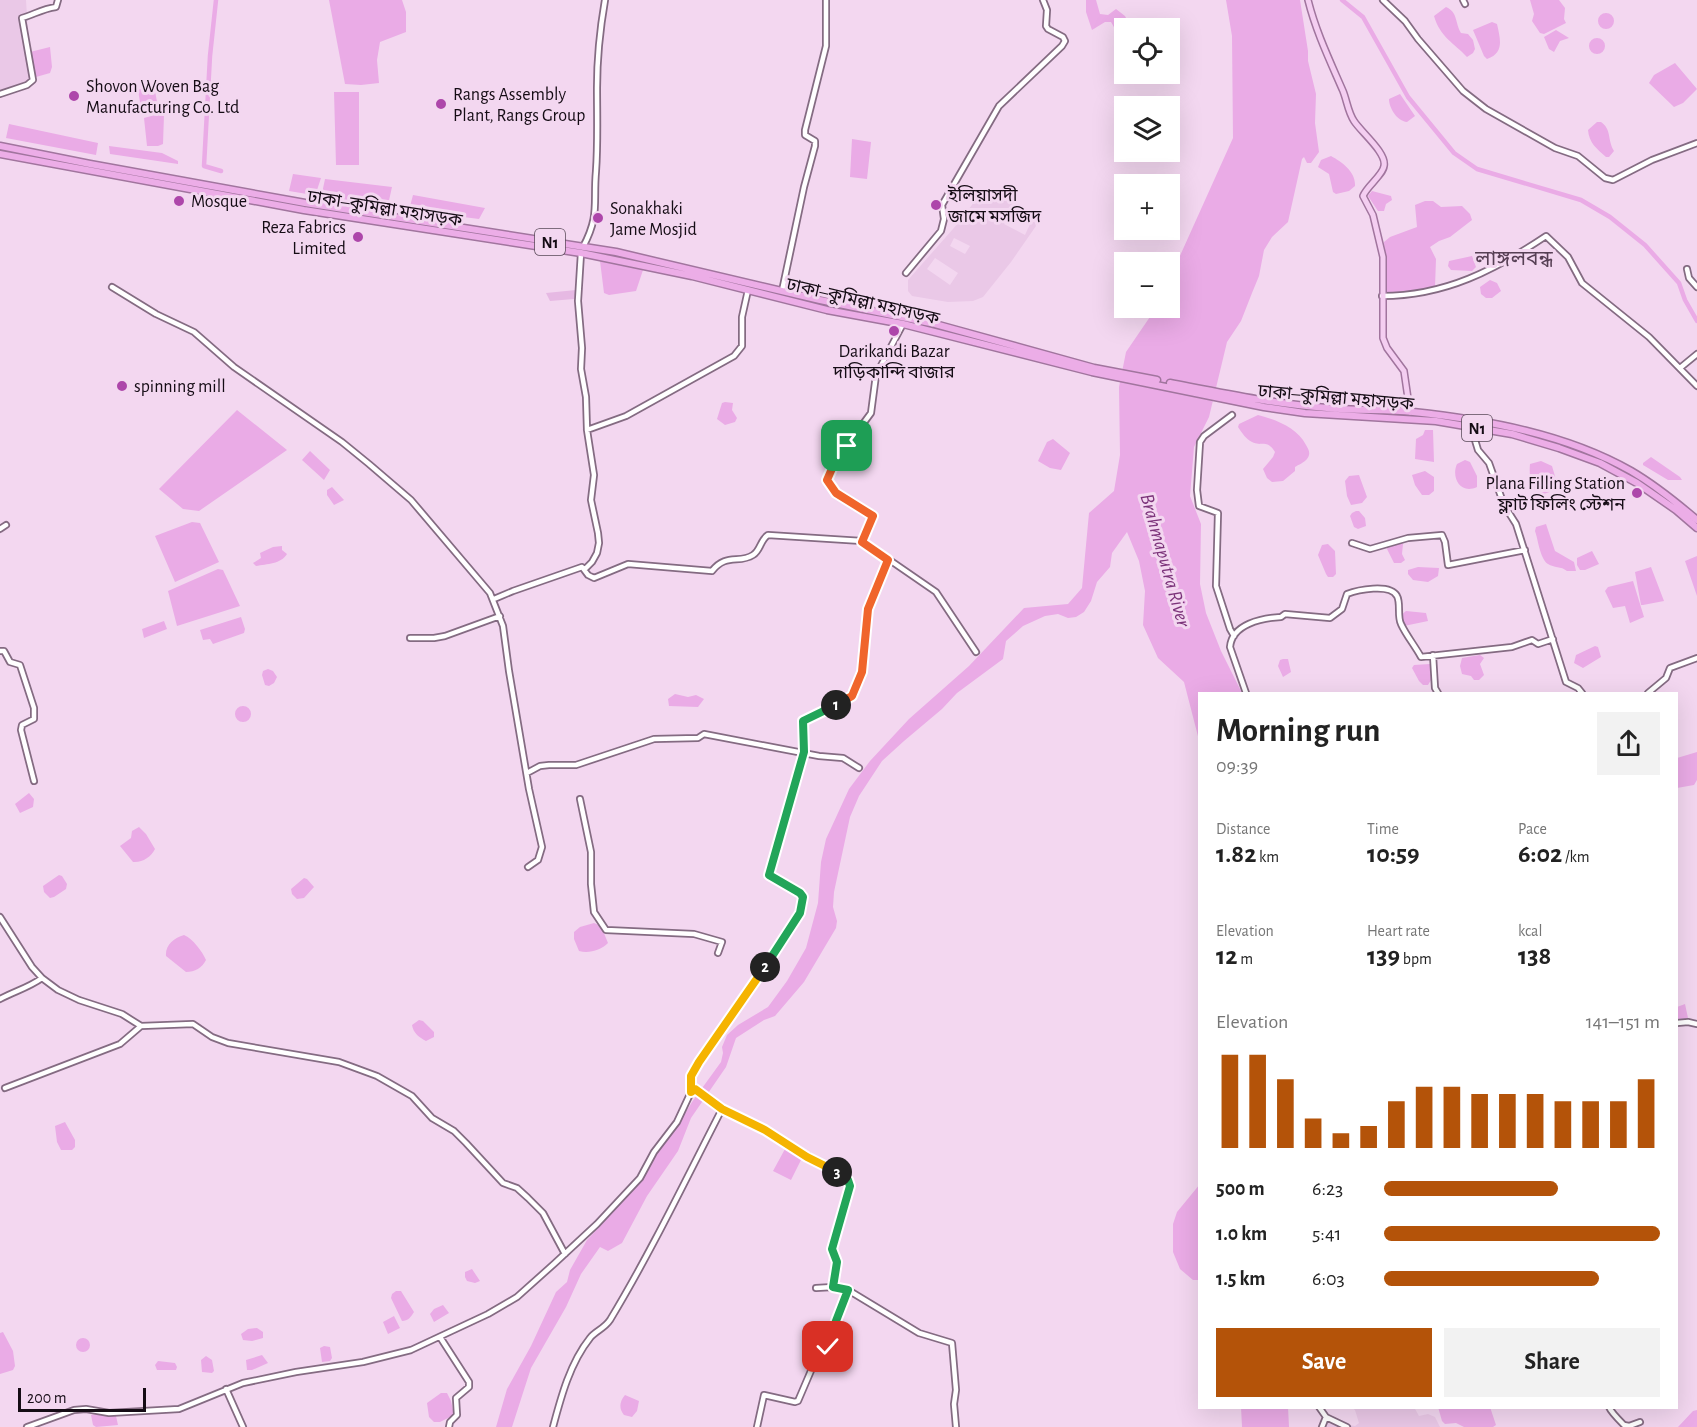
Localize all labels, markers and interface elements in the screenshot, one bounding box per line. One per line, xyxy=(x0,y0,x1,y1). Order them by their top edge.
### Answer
map controls xyxy=(1114,18,1180,318)
button: locate xyxy=(1114,18,1180,84)
place label: Shovon Woven Bag Manufacturing Co. Ltd xyxy=(86,78,239,117)
place label: Rangs Assembly Plant, Rangs Group xyxy=(453,86,585,125)
marker: Shovon Woven Bag Manufacturing Co. Ltd xyxy=(67,89,81,103)
button: layers xyxy=(1114,96,1180,162)
marker: Rangs Assembly Plant, Rangs Group xyxy=(434,97,448,111)
button: + xyxy=(1114,174,1180,240)
place label: ইলিয়াসদী জামে মসজিদ xyxy=(947,185,1042,226)
street label: ঢাকা–কুমিল্লা মহাসড়ক xyxy=(305,186,464,231)
place label: Mosque xyxy=(191,193,247,211)
marker: Mosque xyxy=(172,194,186,208)
marker: ইলিয়াসদী জামে মসজিদ xyxy=(929,198,943,212)
place label: Sonakhaki Jame Mosjid xyxy=(610,200,697,239)
marker: Sonakhaki Jame Mosjid xyxy=(591,211,605,225)
place label: Reza Fabrics Limited xyxy=(261,219,346,258)
road number: N1 xyxy=(535,229,565,255)
marker: Reza Fabrics Limited xyxy=(351,230,365,244)
district label: লাঙ্গলবন্ধ xyxy=(1474,248,1553,269)
button: − xyxy=(1114,252,1180,318)
street label: ঢাকা–কুমিল্লা মহাসড়ক xyxy=(783,273,942,329)
marker: Darikandi Bazar দাড়িকান্দি বাজার xyxy=(887,324,901,338)
place label: Darikandi Bazar দাড়িকান্দি বাজার xyxy=(832,343,955,382)
place label: spinning mill xyxy=(134,378,226,396)
marker: spinning mill xyxy=(115,379,129,393)
street label: ঢাকা–কুমিল্লা মহাসড়ক xyxy=(1256,380,1415,415)
road number: N1 xyxy=(1462,415,1492,441)
pin xyxy=(821,420,872,471)
icon: arrive xyxy=(830,429,863,462)
place label: Plana Filling Station ফ্লাট ফিলিং স্টেশন xyxy=(1485,475,1626,515)
marker: Plana Filling Station ফ্লাট ফিলিং স্টেশন xyxy=(1630,486,1644,500)
water label: Brahmaputra River xyxy=(1136,491,1194,630)
pin: 1 xyxy=(821,690,851,720)
text: 1 xyxy=(833,697,839,713)
button: share xyxy=(1597,712,1660,775)
text: Morning run xyxy=(1216,715,1380,748)
text: 09:39 xyxy=(1216,756,1258,776)
text: Distance xyxy=(1216,821,1270,837)
text: Time xyxy=(1367,821,1399,837)
text: Pace xyxy=(1518,821,1547,837)
text: 1.82 xyxy=(1216,841,1256,867)
text: 10:59 xyxy=(1367,841,1420,867)
text: 6:02 xyxy=(1518,841,1562,867)
text: km xyxy=(1256,849,1279,865)
text: /km xyxy=(1562,849,1590,865)
text: Elevation xyxy=(1216,923,1274,939)
text: Heart rate xyxy=(1367,923,1430,939)
text: kcal xyxy=(1518,923,1542,939)
text: 12 xyxy=(1216,943,1238,969)
text: 139 xyxy=(1367,943,1400,969)
text: 138 xyxy=(1518,943,1551,969)
text: m xyxy=(1238,951,1253,967)
text: bpm xyxy=(1400,951,1432,967)
pin: 2 xyxy=(750,952,780,982)
text: 2 xyxy=(761,959,769,975)
text: Elevation xyxy=(1216,1012,1288,1032)
text: 141–151 m xyxy=(1586,1012,1660,1032)
pin: 3 xyxy=(822,1157,852,1187)
text: 3 xyxy=(834,1164,840,1180)
text: 500 m xyxy=(1216,1179,1265,1199)
text: 6:23 xyxy=(1312,1179,1343,1199)
text: 1.0 km xyxy=(1216,1224,1267,1244)
text: 5:41 xyxy=(1312,1224,1341,1244)
text: 1.5 km xyxy=(1216,1269,1265,1289)
text: 6:03 xyxy=(1312,1269,1345,1289)
pin xyxy=(802,1321,853,1372)
button: Save xyxy=(1216,1328,1432,1397)
button: Share xyxy=(1444,1328,1660,1397)
icon: check xyxy=(811,1330,844,1363)
scale bar xyxy=(18,1385,146,1412)
text: 200 m xyxy=(27,1390,67,1406)

